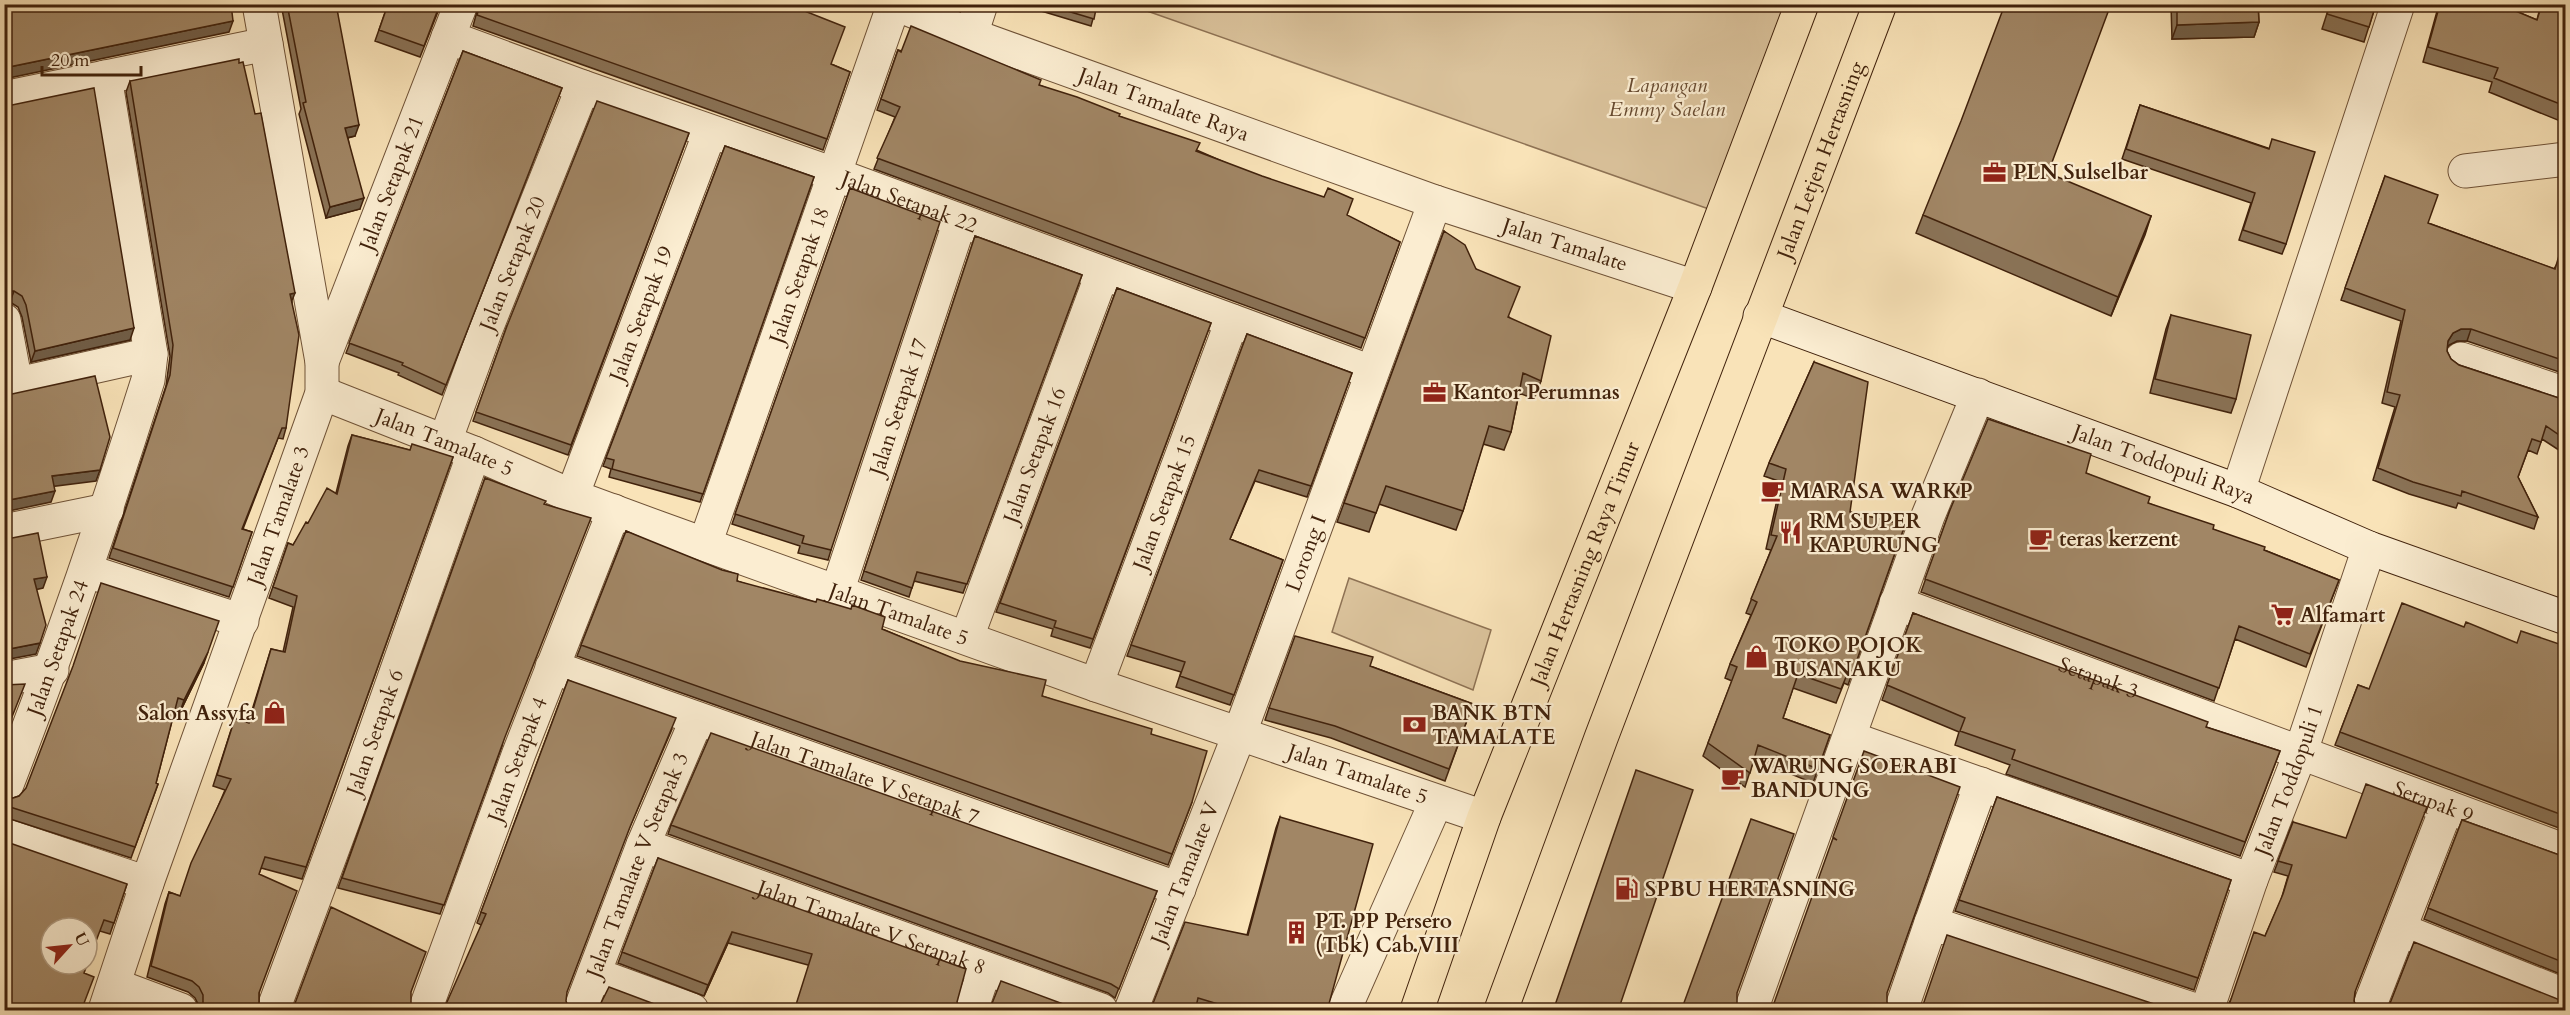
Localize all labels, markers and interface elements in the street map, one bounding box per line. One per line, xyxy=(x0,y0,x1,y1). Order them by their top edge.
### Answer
scale bar xyxy=(42,39,141,77)
text: 20 m xyxy=(51,48,90,73)
street label: Jalan Letjen Hertasning xyxy=(1769,57,1872,266)
street label: Jalan Tamalate Raya xyxy=(1071,60,1253,149)
park label: Lapangan Emmy Saelan xyxy=(1609,71,1726,124)
street label: Jalan Setapak 21 xyxy=(352,111,431,258)
place label: PLN Sulselbar xyxy=(2013,158,2149,187)
office icon: PLN Sulselbar xyxy=(1982,159,2008,185)
street label: Jalan Setapak 22 xyxy=(834,163,981,241)
street label: Jalan Setapak 20 xyxy=(472,192,553,338)
street label: Jalan Setapak 18 xyxy=(761,203,837,350)
street label: Jalan Tamalate xyxy=(1496,210,1631,279)
street label: Jalan Setapak 19 xyxy=(602,242,681,388)
street label: Jalan Setapak 17 xyxy=(862,335,935,482)
place label: Kantor Perumnas xyxy=(1453,378,1620,407)
office icon: Kantor Perumnas xyxy=(1422,379,1448,405)
street label: Jalan Setapak 16 xyxy=(996,383,1074,530)
street label: Jalan Tamalate 5 xyxy=(368,400,518,484)
street label: Jalan Toddopuli Raya xyxy=(2066,417,2259,512)
street label: Jalan Setapak 15 xyxy=(1125,431,1203,577)
street label: Jalan Hertasning Raya Timur xyxy=(1523,437,1647,693)
street label: Jalan Tamalate 3 xyxy=(239,442,317,592)
place label: MARASA WARKP xyxy=(1790,477,1973,506)
cafe icon: MARASA WARKP xyxy=(1759,478,1785,504)
place label: RM SUPER KAPURUNG xyxy=(1809,507,1938,560)
street label: Lorong I xyxy=(1279,511,1334,596)
restaurant icon: RM SUPER KAPURUNG xyxy=(1778,520,1804,546)
place label: teras kerzent xyxy=(2059,525,2179,554)
cafe icon: teras kerzent xyxy=(2028,526,2054,552)
street label: Jalan Tamalate 5 xyxy=(822,575,973,653)
street label: Jalan Setapak 24 xyxy=(19,576,96,723)
place label: Alfamart xyxy=(2300,601,2386,630)
supermarket icon: Alfamart xyxy=(2269,602,2295,628)
place label: TOKO POJOK BUSANAKU xyxy=(1774,631,1922,684)
shop icon: TOKO POJOK BUSANAKU xyxy=(1743,644,1769,670)
street label: Setapak 3 xyxy=(2054,650,2143,707)
street label: Jalan Setapak 6 xyxy=(339,665,411,802)
street label: Jalan Setapak 4 xyxy=(480,692,555,829)
place label: Salon Assyfa xyxy=(138,699,257,728)
place label: BANK BTN TAMALATE xyxy=(1432,699,1555,752)
shop icon: Salon Assyfa xyxy=(261,700,287,726)
street label: Jalan Toddopuli 1 xyxy=(2247,701,2330,863)
bank icon: BANK BTN TAMALATE xyxy=(1401,712,1427,738)
street label: Jalan Tamalate V Setapak 7 xyxy=(744,723,983,832)
street label: Jalan Tamalate 5 xyxy=(1281,736,1432,812)
street label: Jalan Tamalate V Setapak 3 xyxy=(579,748,696,985)
place label: WARUNG SOERABI BANDUNG xyxy=(1750,752,1957,805)
cafe icon: WARUNG SOERABI BANDUNG xyxy=(1720,765,1746,791)
street label: Setapak 9 xyxy=(2389,774,2478,831)
street label: Jalan Tamalate V xyxy=(1143,797,1227,952)
street label: Jalan Tamalate V Setapak 8 xyxy=(751,872,990,982)
place label: SPBU HERTASNING xyxy=(1645,875,1855,904)
fuel station icon: SPBU HERTASNING xyxy=(1614,876,1640,902)
place label: PT. PP Persero (Tbk) Cab.VIII xyxy=(1315,907,1459,960)
north arrow xyxy=(39,916,99,976)
building icon: PT. PP Persero (Tbk) Cab.VIII xyxy=(1284,920,1310,946)
text: U xyxy=(69,929,94,950)

